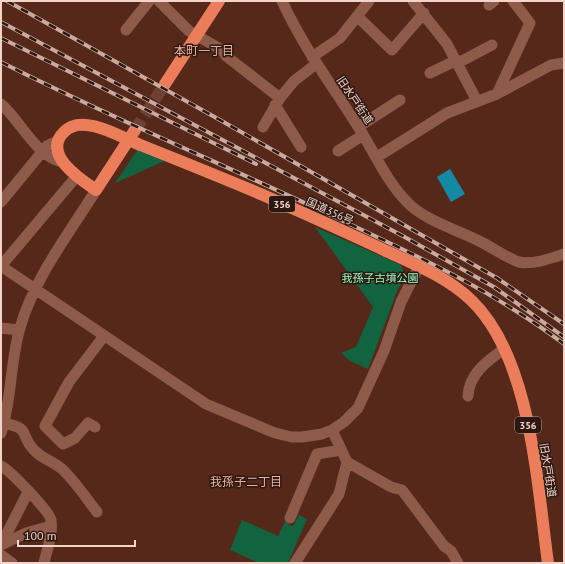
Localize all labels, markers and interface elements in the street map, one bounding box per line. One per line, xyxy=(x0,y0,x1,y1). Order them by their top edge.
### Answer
district label: 本町一丁目 xyxy=(174,43,234,58)
street label: 旧水戸街道 xyxy=(334,73,376,127)
street label: 国道356号 xyxy=(304,194,356,228)
road number: 356 xyxy=(269,196,295,212)
park label: 我孫子古墳公園 xyxy=(342,271,419,285)
road number: 356 xyxy=(515,417,541,433)
street label: 旧水戸街道 xyxy=(537,442,559,498)
district label: 我孫子二丁目 xyxy=(210,474,282,489)
scale bar xyxy=(18,522,135,548)
text: 100 m xyxy=(24,528,57,543)

